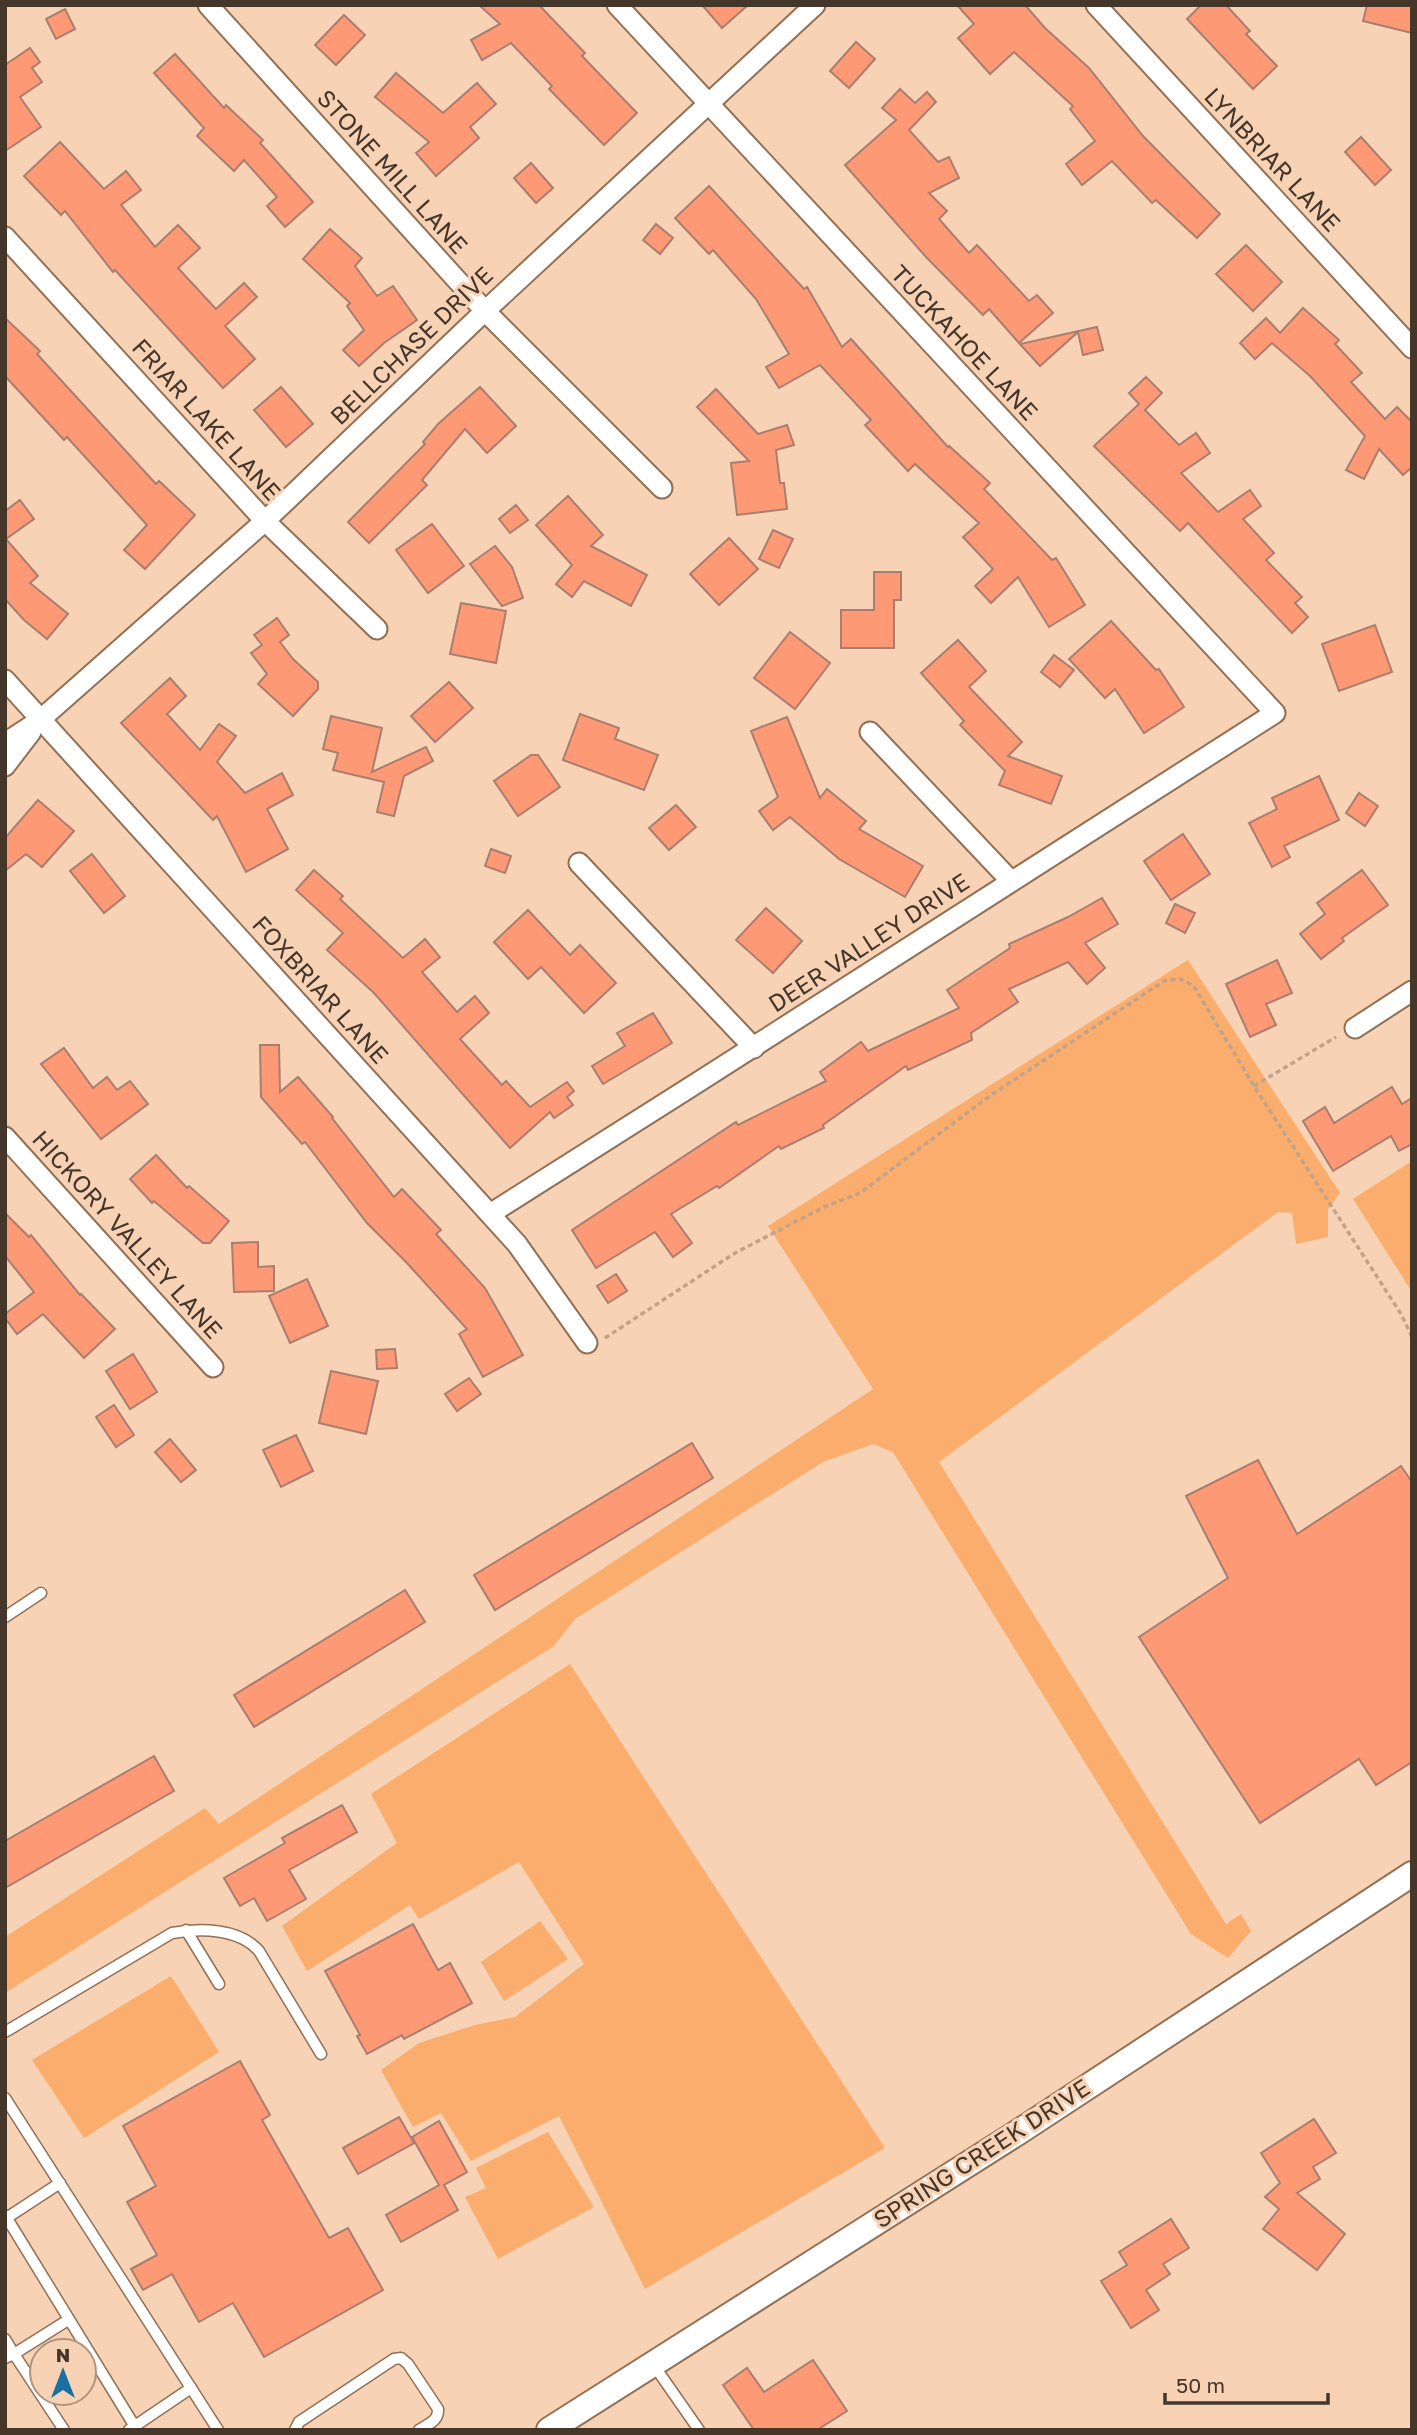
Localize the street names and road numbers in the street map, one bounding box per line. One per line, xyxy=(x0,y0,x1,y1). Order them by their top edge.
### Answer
street label: LYNBRIAR LANE xyxy=(1199,81,1347,237)
street label: STONE MILL LANE xyxy=(312,83,475,259)
street label: TUCKAHOE LANE xyxy=(886,258,1045,426)
street label: BELLCHASE DRIVE xyxy=(324,260,498,430)
street label: FRIAR LAKE LANE xyxy=(127,332,287,506)
street label: DEER VALLEY DRIVE xyxy=(762,866,974,1017)
street label: FOXBRIAR LANE xyxy=(247,909,395,1069)
street label: HICKORY VALLEY LANE xyxy=(27,1124,229,1344)
street label: SPRING CREEK DRIVE xyxy=(868,2072,1095,2234)

